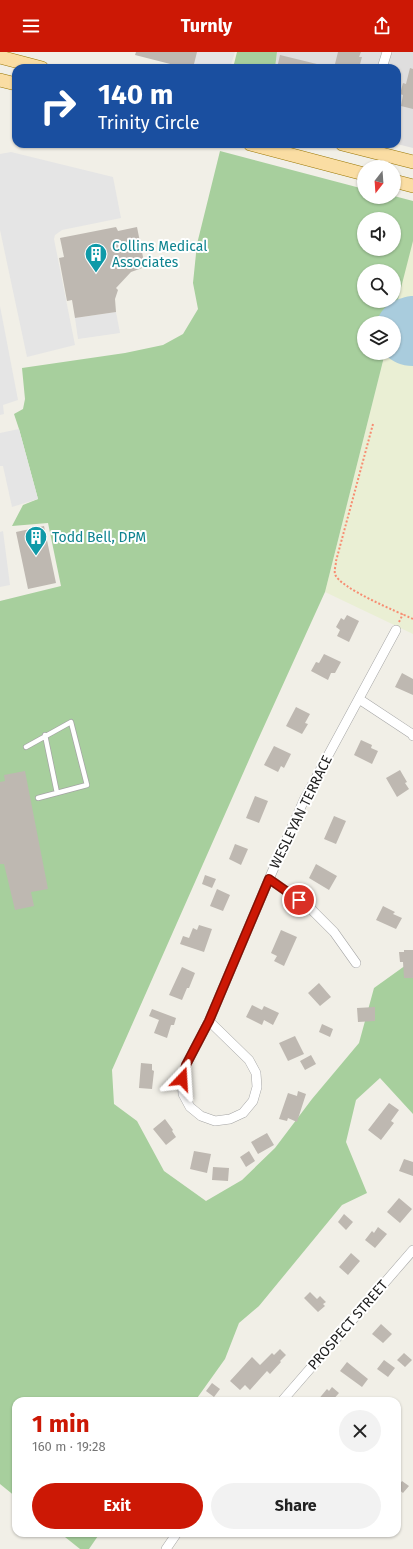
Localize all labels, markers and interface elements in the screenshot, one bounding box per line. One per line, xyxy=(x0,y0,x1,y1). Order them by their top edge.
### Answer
icon: menu xyxy=(20,15,42,37)
text: Turnly xyxy=(181,15,232,37)
icon: share xyxy=(371,15,393,37)
text: 140 m xyxy=(98,78,174,111)
icon: right xyxy=(32,80,84,132)
text: Trinity Circle xyxy=(98,112,200,134)
north arrow xyxy=(357,160,401,204)
map controls xyxy=(357,160,401,360)
button: sound xyxy=(357,212,401,256)
place label: Collins Medical Associates xyxy=(112,238,207,271)
building icon: Collins Medical Associates xyxy=(83,241,109,274)
button: search xyxy=(357,264,401,308)
button: layers xyxy=(357,316,401,360)
building icon: Todd Bell, DPM xyxy=(23,524,49,557)
place label: Todd Bell, DPM xyxy=(52,529,146,546)
street label: WESLEYAN TERRACE xyxy=(266,752,336,872)
pin xyxy=(282,883,316,917)
icon: arrive xyxy=(288,889,310,911)
position arrow xyxy=(161,1058,203,1100)
street label: PROSPECT STREET xyxy=(304,1276,392,1373)
text: 1 min xyxy=(32,1410,90,1438)
button: close xyxy=(339,1410,381,1452)
text: 160 m · 19:28 xyxy=(32,1439,106,1454)
button: Exit xyxy=(32,1483,203,1529)
button: Share xyxy=(211,1483,381,1529)

